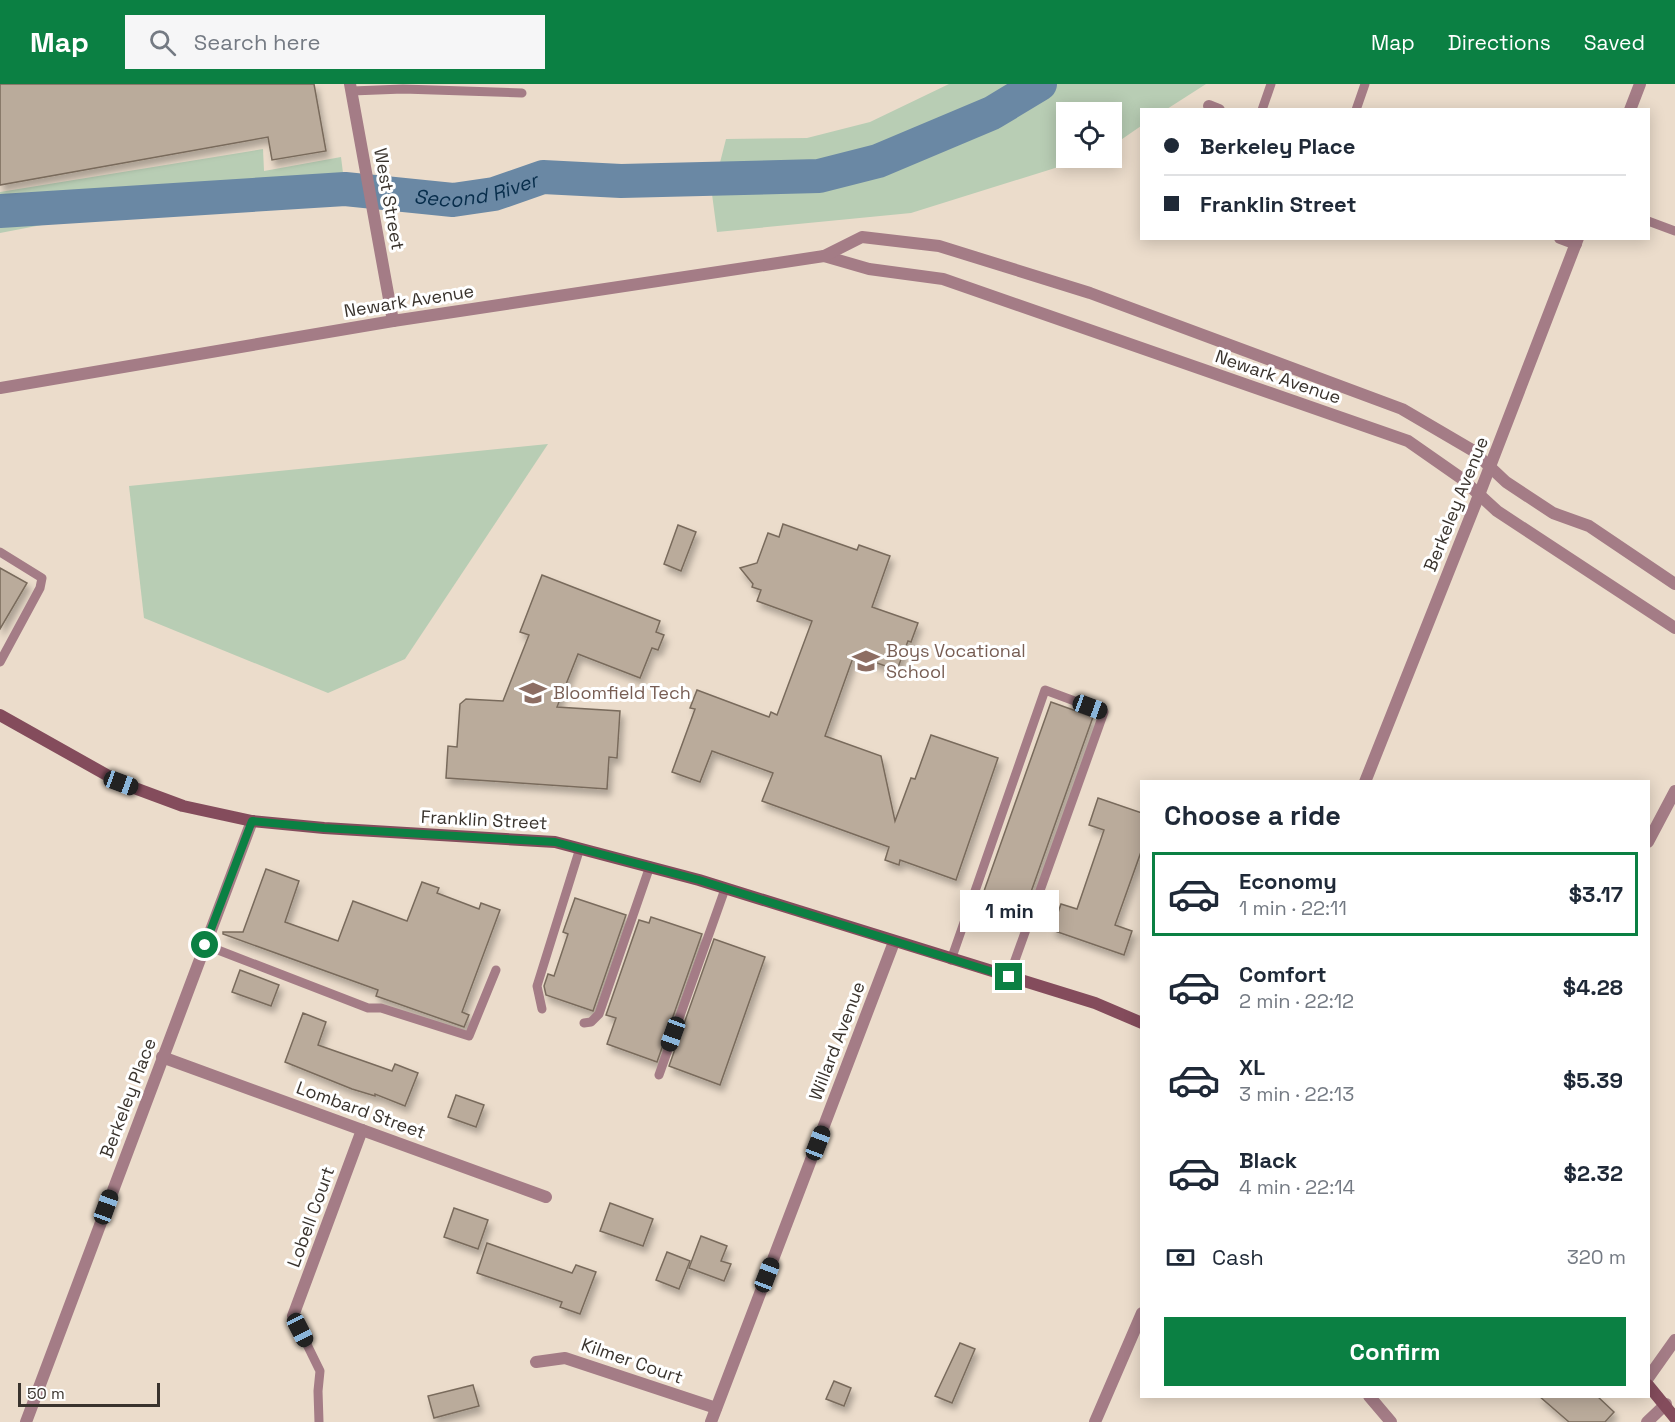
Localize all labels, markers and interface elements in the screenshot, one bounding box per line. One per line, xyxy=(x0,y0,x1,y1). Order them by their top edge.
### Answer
search box xyxy=(125,15,545,69)
text: Map xyxy=(30,24,89,60)
icon: search xyxy=(146,26,179,59)
text: Search here xyxy=(194,28,321,56)
text: Map xyxy=(1371,29,1415,56)
text: Directions xyxy=(1448,29,1551,56)
text: Saved xyxy=(1584,29,1645,56)
map controls xyxy=(1056,102,1122,168)
button: locate xyxy=(1056,102,1122,168)
text: Berkeley Place xyxy=(1200,132,1355,160)
street label: West Street xyxy=(369,146,410,252)
water label: Second River xyxy=(413,166,543,213)
text: Franklin Street xyxy=(1200,190,1356,218)
street label: Newark Avenue xyxy=(342,279,476,322)
street label: Newark Avenue xyxy=(1212,344,1344,409)
street label: Berkeley Avenue xyxy=(1418,433,1493,575)
place label: Boys Vocational School xyxy=(886,639,1026,683)
school or university icon: Boys Vocational School xyxy=(851,646,881,676)
school or university icon: Bloomfield Tech xyxy=(518,678,548,708)
place label: Bloomfield Tech xyxy=(553,681,691,704)
car xyxy=(1070,692,1110,722)
car xyxy=(101,768,141,798)
text: Choose a ride xyxy=(1164,798,1341,833)
street label: Franklin Street xyxy=(420,805,548,834)
icon: car xyxy=(1167,867,1221,921)
text: Economy xyxy=(1239,867,1337,895)
text: $3.17 xyxy=(1569,880,1623,908)
callout: 1 min xyxy=(960,890,1058,932)
text: 1 min · 22:11 xyxy=(1239,895,1347,921)
text: 1 min xyxy=(985,898,1034,924)
route start xyxy=(191,931,218,958)
icon: car xyxy=(1167,960,1221,1014)
text: Comfort xyxy=(1239,960,1327,988)
route end xyxy=(995,963,1022,990)
text: $4.28 xyxy=(1563,973,1623,1001)
street label: Willard Avenue xyxy=(803,978,870,1103)
text: 2 min · 22:12 xyxy=(1239,988,1354,1014)
car xyxy=(658,1014,688,1054)
street label: Berkeley Place xyxy=(94,1035,161,1161)
icon: car xyxy=(1167,1053,1221,1107)
text: XL xyxy=(1239,1053,1265,1081)
text: $5.39 xyxy=(1563,1066,1623,1094)
street label: Lombard Street xyxy=(293,1075,429,1144)
text: 3 min · 22:13 xyxy=(1239,1081,1354,1107)
car xyxy=(803,1123,833,1163)
icon: car xyxy=(1167,1146,1221,1200)
text: Black xyxy=(1239,1146,1297,1174)
text: $2.32 xyxy=(1564,1159,1623,1187)
street label: Lobell Court xyxy=(282,1163,339,1270)
text: 4 min · 22:14 xyxy=(1239,1174,1355,1200)
car xyxy=(91,1187,121,1227)
icon: cash xyxy=(1164,1241,1197,1274)
text: Cash xyxy=(1212,1243,1264,1271)
text: 320 m xyxy=(1567,1244,1626,1270)
car xyxy=(752,1255,782,1295)
car xyxy=(284,1310,316,1350)
button: Confirm xyxy=(1164,1317,1626,1386)
street label: Kilmer Court xyxy=(578,1332,686,1389)
scale bar xyxy=(18,1380,160,1408)
text: 50 m xyxy=(27,1383,65,1404)

